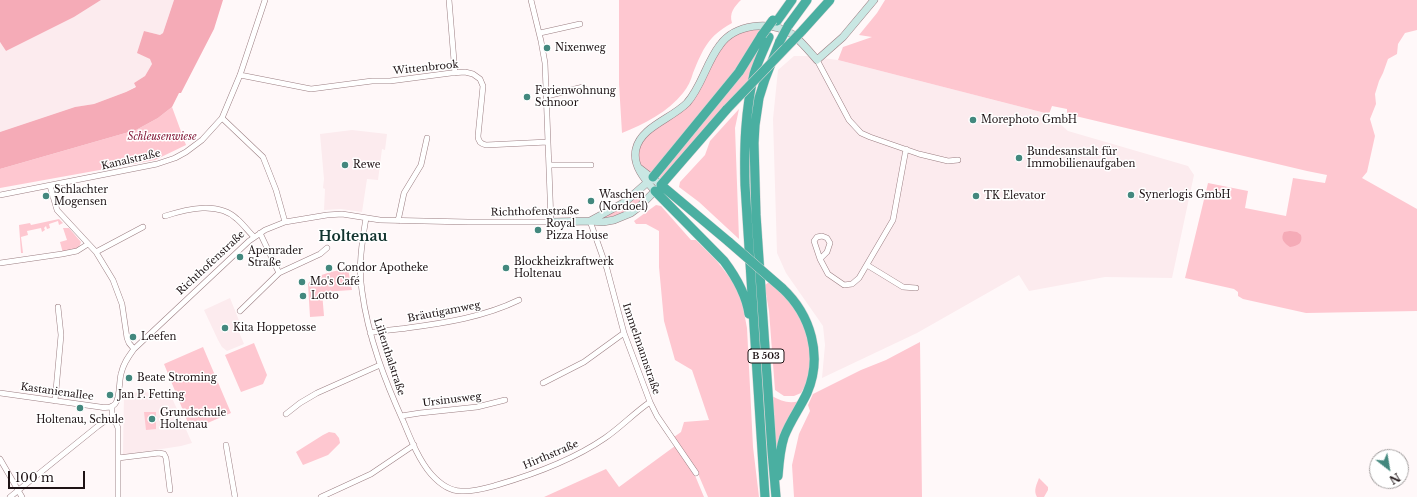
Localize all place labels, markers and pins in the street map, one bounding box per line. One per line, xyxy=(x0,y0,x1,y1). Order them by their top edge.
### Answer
place label: Nixenweg xyxy=(555,42,606,54)
marker: Nixenweg xyxy=(542,43,552,53)
place label: Ferienwohnung Schnoor xyxy=(535,85,616,108)
marker: Ferienwohnung Schnoor xyxy=(522,92,532,102)
place label: Morephoto GmbH xyxy=(981,114,1077,126)
marker: Morephoto GmbH xyxy=(968,115,978,125)
place label: Bundesanstalt für Immobilienaufgaben xyxy=(1027,146,1135,170)
marker: Bundesanstalt für Immobilienaufgaben xyxy=(1014,153,1024,163)
place label: Rewe xyxy=(353,159,380,171)
marker: Rewe xyxy=(340,160,350,170)
place label: Schlachter Mogensen xyxy=(54,184,108,208)
place label: Waschen (Nordoel) xyxy=(599,189,648,212)
place label: Synerlogis GmbH xyxy=(1139,189,1231,201)
place label: TK Elevator xyxy=(984,190,1045,202)
marker: Synerlogis GmbH xyxy=(1126,190,1136,200)
marker: Schlachter Mogensen xyxy=(41,191,51,201)
marker: TK Elevator xyxy=(971,191,981,201)
marker: Waschen (Nordoel) xyxy=(586,196,596,206)
place label: Royal Pizza House xyxy=(546,218,608,242)
marker: Royal Pizza House xyxy=(533,225,543,235)
place label: Apenrader Straße xyxy=(248,245,303,268)
marker: Apenrader Straße xyxy=(235,252,245,262)
place label: Blockheizkraftwerk Holtenau xyxy=(514,256,614,280)
place label: Condor Apotheke xyxy=(337,262,428,274)
marker: Condor Apotheke xyxy=(324,263,334,273)
marker: Blockheizkraftwerk Holtenau xyxy=(501,263,511,273)
place label: Mo's Café xyxy=(310,276,360,288)
marker: Mo's Café xyxy=(297,277,307,287)
place label: Lotto xyxy=(311,290,339,302)
marker: Lotto xyxy=(298,291,308,301)
place label: Kita Hoppetosse xyxy=(233,322,316,334)
marker: Kita Hoppetosse xyxy=(220,323,230,333)
place label: Leefen xyxy=(141,331,176,343)
marker: Leefen xyxy=(128,332,138,342)
place label: Beate Stroming xyxy=(137,372,217,384)
marker: Beate Stroming xyxy=(124,373,134,383)
place label: Jan P. Fetting xyxy=(118,389,184,401)
marker: Jan P. Fetting xyxy=(105,390,115,400)
marker: Holtenau, Schule xyxy=(75,403,85,413)
place label: Grundschule Holtenau xyxy=(160,407,226,430)
place label: Holtenau, Schule xyxy=(36,414,124,426)
marker: Grundschule Holtenau xyxy=(147,414,157,424)

